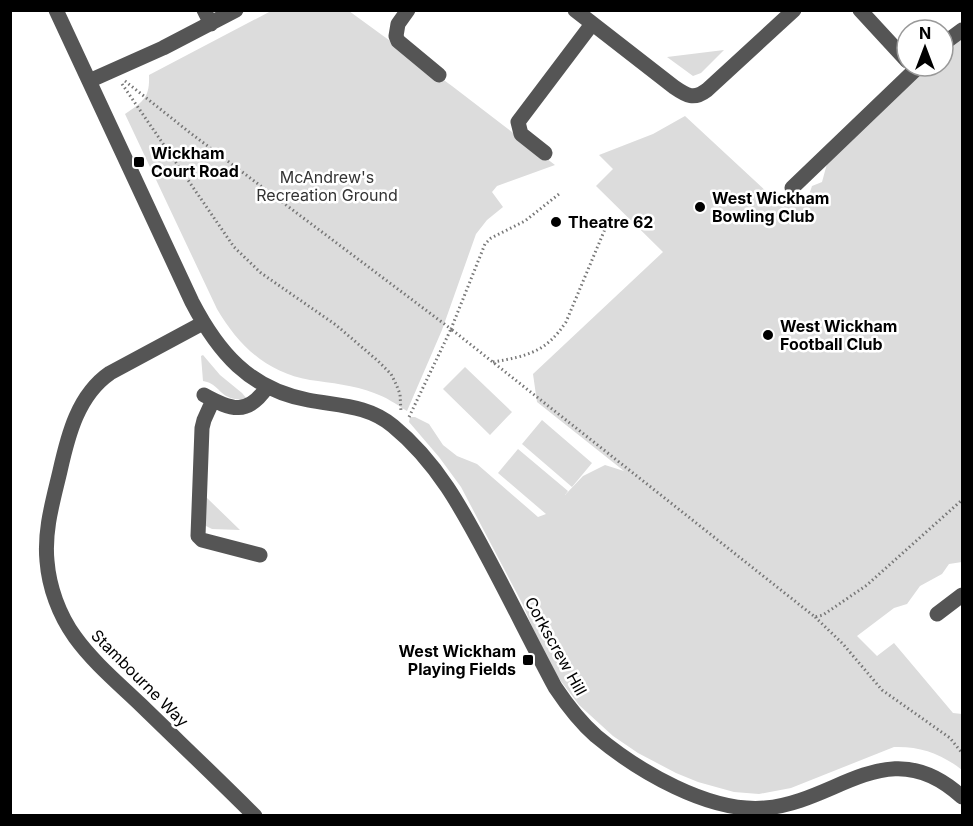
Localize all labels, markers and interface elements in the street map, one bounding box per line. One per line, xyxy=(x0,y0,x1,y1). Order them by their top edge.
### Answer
north arrow xyxy=(895,18,955,78)
text: N xyxy=(919,23,931,43)
place label: Wickham Court Road xyxy=(151,143,239,181)
marker: Wickham Court Road xyxy=(132,155,146,169)
park label: McAndrew's Recreation Ground xyxy=(256,167,398,205)
place label: West Wickham Bowling Club xyxy=(712,188,829,226)
marker: West Wickham Bowling Club xyxy=(693,200,707,214)
place label: Theatre 62 xyxy=(568,212,653,232)
marker: Theatre 62 xyxy=(549,215,563,229)
place label: West Wickham Football Club xyxy=(780,316,897,354)
marker: West Wickham Football Club xyxy=(761,328,775,342)
street label: Corkscrew Hill xyxy=(521,593,591,699)
street label: Stambourne Way xyxy=(87,625,193,731)
place label: West Wickham Playing Fields xyxy=(399,641,516,679)
marker: West Wickham Playing Fields xyxy=(521,653,535,667)

